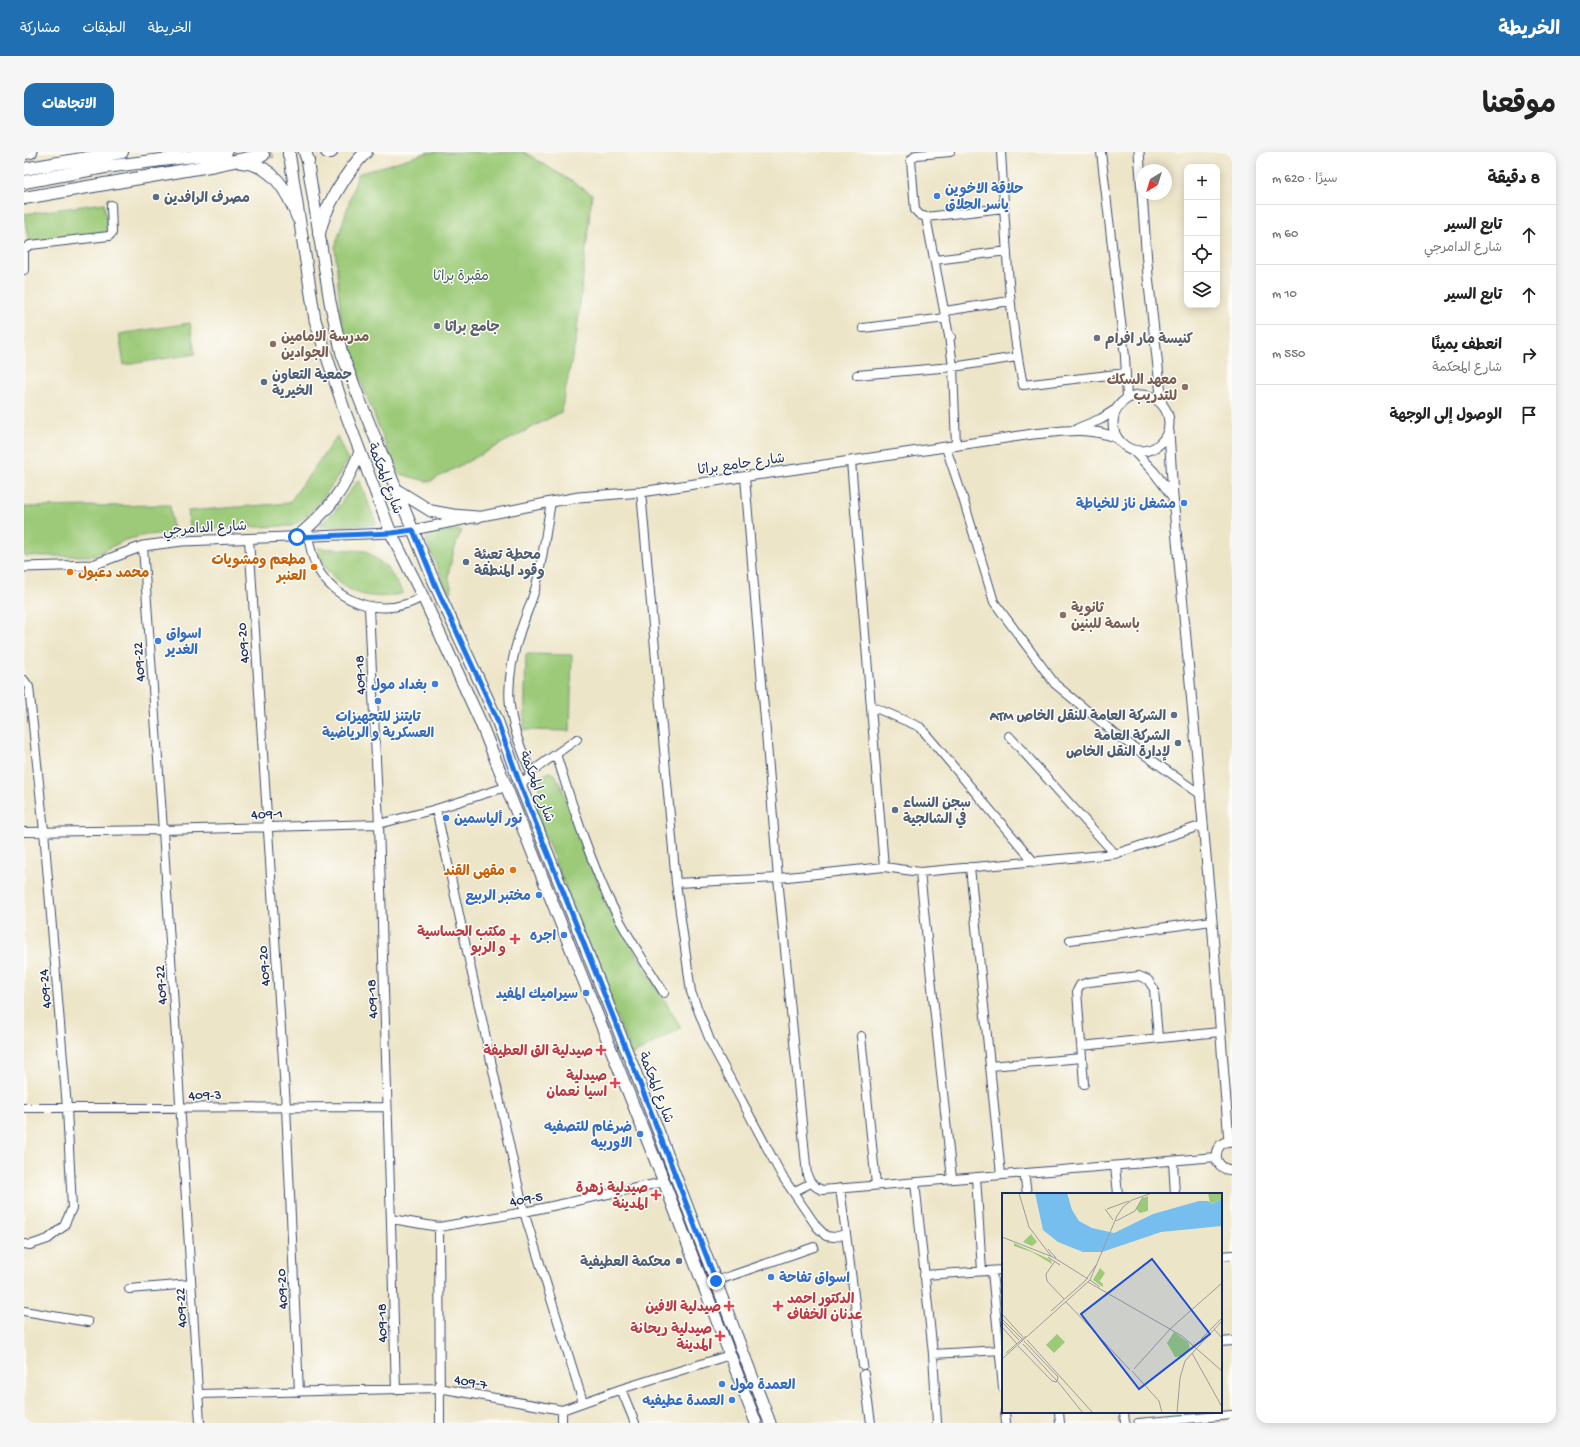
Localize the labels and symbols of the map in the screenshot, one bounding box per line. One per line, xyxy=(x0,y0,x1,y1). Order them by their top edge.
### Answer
north arrow xyxy=(1136,164,1172,200)
place label: حلاقة الاخوين ياسر الحلاق xyxy=(945,181,1023,215)
place label: مصرف الرافدين xyxy=(164,189,250,208)
marker: حلاقة الاخوين ياسر الحلاق xyxy=(932,191,942,201)
marker: مصرف الرافدين xyxy=(151,192,161,202)
park label: مقبرة براثا xyxy=(433,269,489,286)
place label: جامع براثا xyxy=(445,320,500,337)
marker: جامع براثا xyxy=(432,321,442,331)
place label: مدرسة الامامين الجوادين xyxy=(281,330,369,363)
place label: كنيسة مار افرام xyxy=(1105,330,1194,349)
marker: كنيسة مار افرام xyxy=(1092,333,1102,343)
marker: مدرسة الامامين الجوادين xyxy=(268,339,278,349)
place label: جمعية التعاون الخيرية xyxy=(272,368,352,401)
place label: معهد السكك للتدريب xyxy=(1107,373,1177,406)
marker: جمعية التعاون الخيرية xyxy=(259,377,269,387)
marker: معهد السكك للتدريب xyxy=(1180,382,1190,392)
street label: شارع المحكمة xyxy=(362,441,405,517)
street label: شارع جامع براثا xyxy=(697,451,786,480)
place label: مشغل ناز للخياطة xyxy=(1076,497,1176,514)
marker: مشغل ناز للخياطة xyxy=(1179,498,1189,508)
street label: شارع الدامرجي xyxy=(163,519,248,542)
route start xyxy=(288,528,306,546)
place label: محطة تعبئة وقود المنطقة xyxy=(474,548,545,581)
place label: مطعم ومشويات العنبر xyxy=(211,553,306,586)
marker: محطة تعبئة وقود المنطقة xyxy=(461,557,471,567)
marker: مطعم ومشويات العنبر xyxy=(309,562,319,572)
place label: محمد دعبول xyxy=(78,566,149,583)
marker: محمد دعبول xyxy=(65,567,75,577)
place label: ثانوية باسمة للبنين xyxy=(1071,601,1140,634)
marker: ثانوية باسمة للبنين xyxy=(1058,610,1068,620)
street label: 409-20 xyxy=(235,622,254,664)
place label: اسواق الغدير xyxy=(164,627,202,660)
marker: اسواق الغدير xyxy=(153,636,163,646)
street label: 409-22 xyxy=(131,641,150,682)
street label: 409-18 xyxy=(352,655,371,695)
place label: بغداد مول xyxy=(371,678,427,695)
marker: بغداد مول xyxy=(430,679,440,689)
marker: تايتنز للتجهيزات العسكرية و الرياضية xyxy=(373,696,383,706)
place label: ATM الشركة العامة للنقل الخاص xyxy=(989,708,1166,726)
place label: تايتنز للتجهيزات العسكرية و الرياضية xyxy=(322,710,435,743)
marker: ATM الشركة العامة للنقل الخاص xyxy=(1169,710,1179,720)
place label: الشركة العامة لإدارة النقل الخاص xyxy=(1066,728,1170,762)
marker: الشركة العامة لإدارة النقل الخاص xyxy=(1173,738,1183,748)
street label: شارع المحكمة xyxy=(514,749,557,825)
place label: سجن النساء في الشالجية xyxy=(903,796,971,829)
marker: سجن النساء في الشالجية xyxy=(890,805,900,815)
street label: 409-1 xyxy=(251,806,283,825)
place label: نور ألياسمين xyxy=(454,809,522,829)
marker: نور ألياسمين xyxy=(441,813,451,823)
place label: مقهى القند xyxy=(444,864,505,881)
marker: مقهى القند xyxy=(508,865,518,875)
place label: مختبر الربيع xyxy=(465,889,531,906)
marker: مختبر الربيع xyxy=(534,890,544,900)
place label: مكتب الحساسية و الربو xyxy=(417,925,506,958)
place label: اجره xyxy=(530,929,556,946)
marker: اجره xyxy=(559,930,569,940)
marker: مكتب الحساسية و الربو xyxy=(509,933,521,945)
street label: 409-20 xyxy=(256,945,275,987)
street label: 409-22 xyxy=(153,964,172,1005)
street label: 409-24 xyxy=(36,968,57,1009)
street label: 409-18 xyxy=(364,979,383,1019)
place label: سيراميك المفيد xyxy=(496,987,578,1004)
marker: سيراميك المفيد xyxy=(581,988,591,998)
place label: صيدلية الق العطيفة xyxy=(483,1044,593,1061)
marker: صيدلية الق العطيفة xyxy=(596,1045,606,1055)
street label: شارع المحكمة xyxy=(633,1050,676,1126)
place label: صيدلية اسيا نعمان xyxy=(546,1069,607,1102)
marker: صيدلية اسيا نعمان xyxy=(610,1078,620,1088)
street label: 409-3 xyxy=(188,1088,222,1105)
place label: ضرغام للتصفيه الاوربيه xyxy=(544,1120,632,1153)
marker: ضرغام للتصفيه الاوربيه xyxy=(635,1129,645,1139)
place label: صيدلية زهرة المدينة xyxy=(576,1181,648,1214)
street label: 409-5 xyxy=(508,1189,544,1212)
marker: صيدلية زهرة المدينة xyxy=(651,1190,661,1200)
inset map xyxy=(1002,1193,1222,1413)
place label: محكمة العطيفية xyxy=(580,1255,671,1272)
marker: محكمة العطيفية xyxy=(674,1256,684,1266)
street label: 409-20 xyxy=(274,1268,293,1310)
place label: اسواق تفاحة xyxy=(779,1271,850,1288)
route end xyxy=(707,1272,725,1290)
marker: اسواق تفاحة xyxy=(766,1272,776,1282)
street label: 409-22 xyxy=(173,1287,192,1328)
place label: الدكتور احمد عدنان الخفاف xyxy=(787,1292,863,1325)
place label: صيدلية الافين xyxy=(645,1298,721,1317)
marker: الدكتور احمد عدنان الخفاف xyxy=(772,1300,784,1312)
marker: صيدلية الافين xyxy=(724,1301,734,1311)
street label: 409-18 xyxy=(375,1303,392,1343)
place label: صيدلية ريحانة المدينة xyxy=(630,1322,712,1355)
marker: صيدلية ريحانة المدينة xyxy=(715,1331,725,1341)
street label: 409-7 xyxy=(453,1372,489,1395)
place label: العمدة مول xyxy=(730,1378,796,1395)
marker: العمدة مول xyxy=(717,1379,727,1389)
place label: العمدة عطيفيه xyxy=(642,1394,724,1411)
marker: العمدة عطيفيه xyxy=(727,1395,737,1405)

